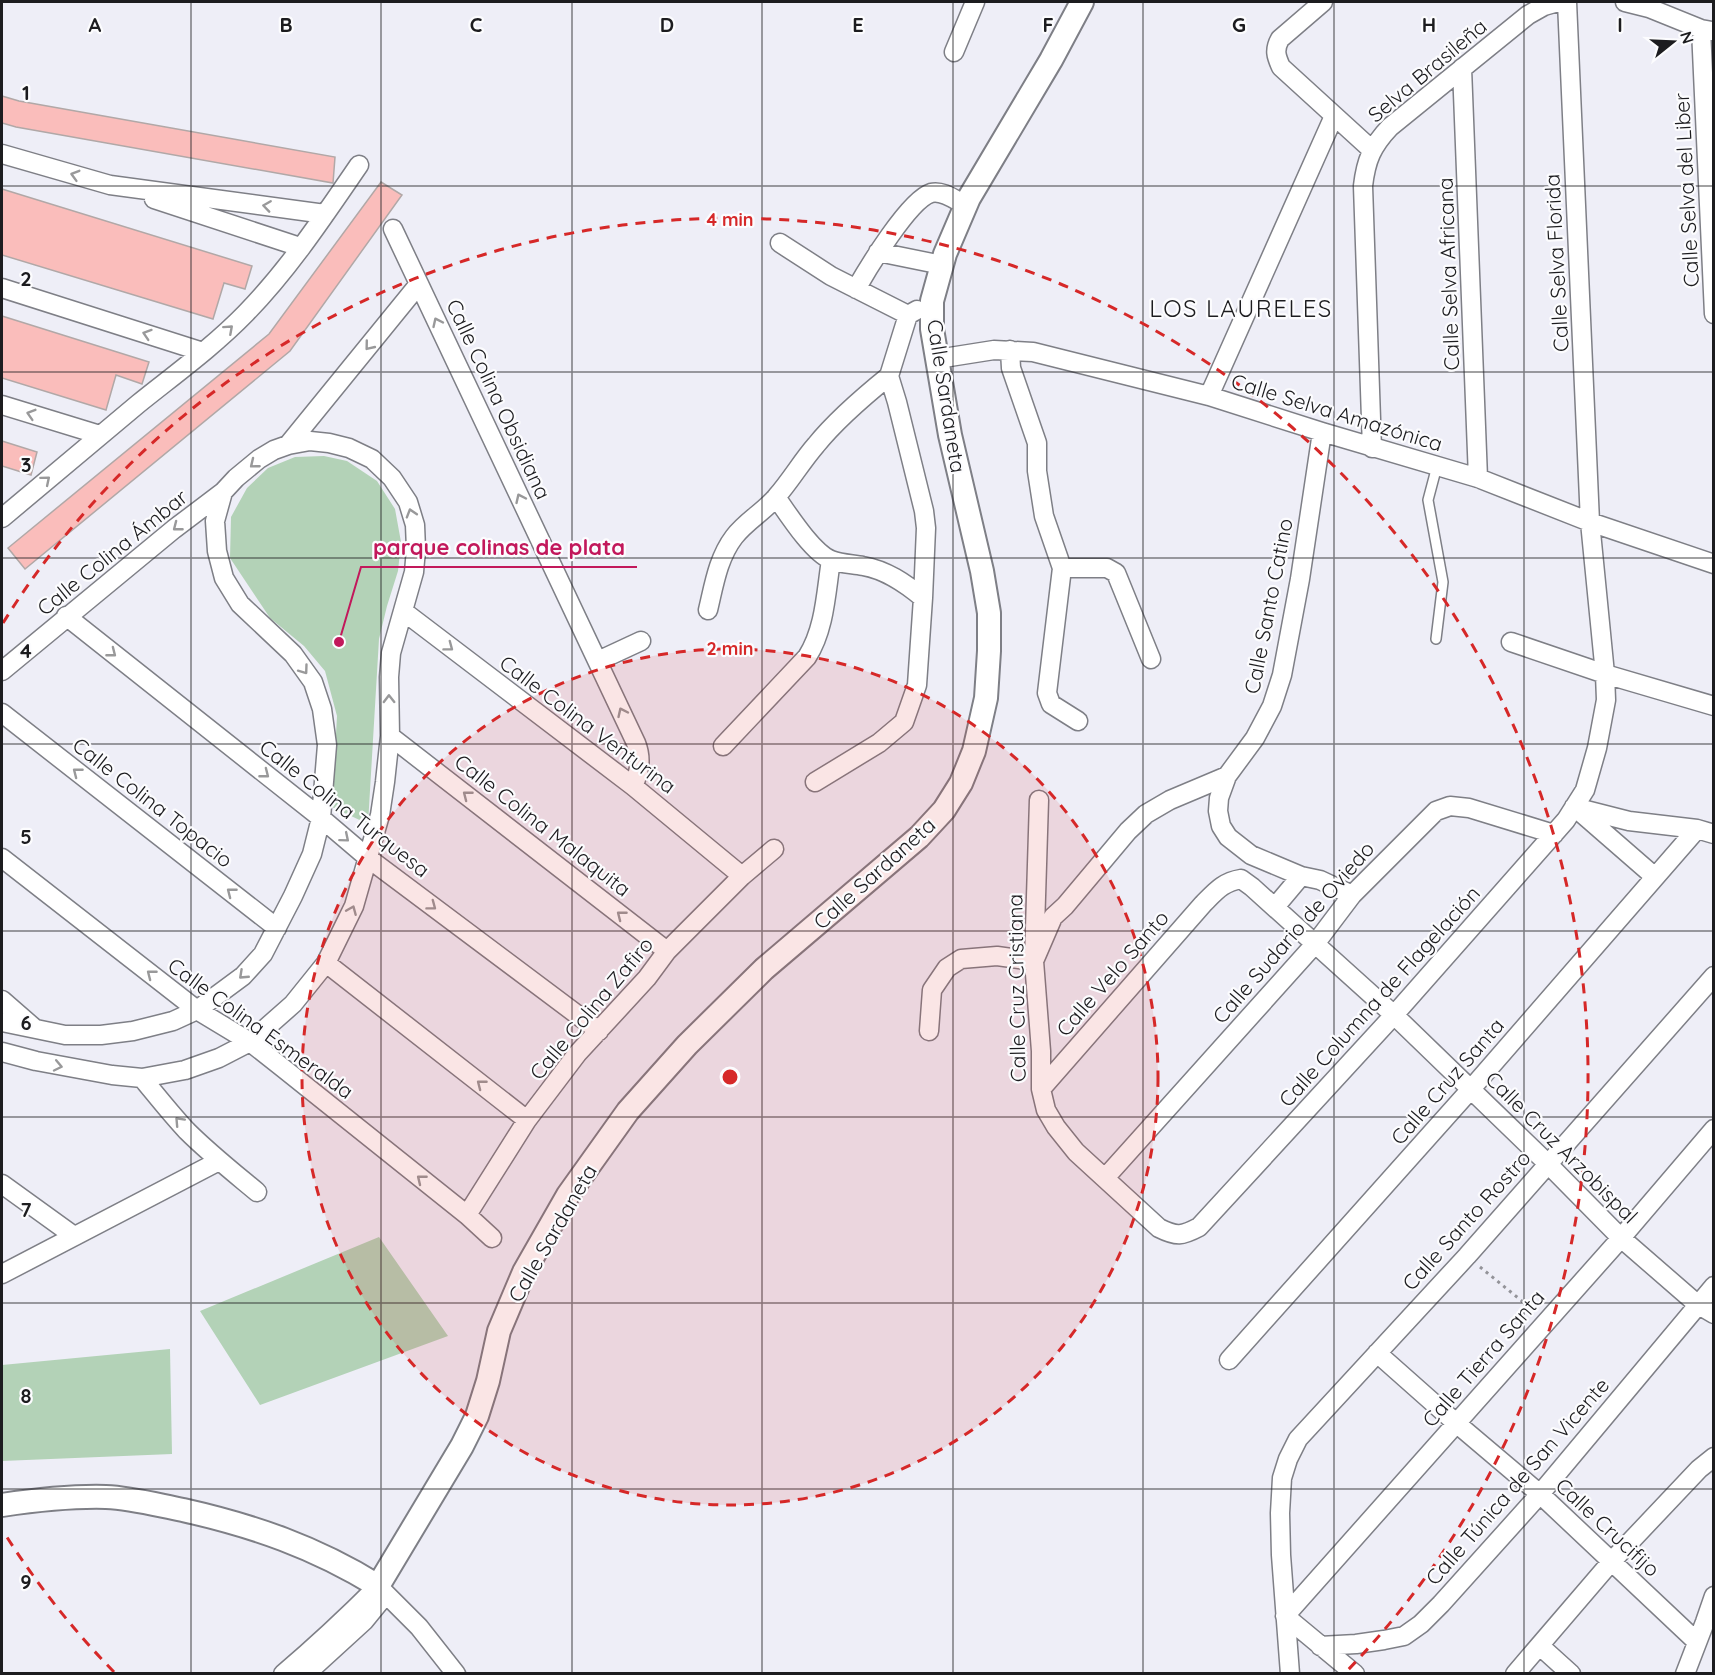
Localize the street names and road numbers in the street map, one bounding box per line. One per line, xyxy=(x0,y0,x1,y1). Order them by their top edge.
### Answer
street label: Selva Brasileña xyxy=(1362,13,1492,127)
street label: Calle Selva del Liber xyxy=(1668,92,1704,288)
street label: Calle Selva Florida xyxy=(1538,173,1574,353)
street label: Calle Selva Africana xyxy=(1432,177,1464,371)
street label: Calle Colina Obsidiana xyxy=(441,295,557,503)
street label: Calle Sardaneta xyxy=(922,317,972,475)
street label: Calle Selva Amazónica xyxy=(1228,367,1446,457)
street label: Calle Colina Ámbar xyxy=(32,483,192,621)
street label: Calle Santo Catino xyxy=(1238,516,1298,696)
street label: Calle Colina Venturina xyxy=(495,649,681,799)
street label: Calle Colina Topacio xyxy=(68,731,238,873)
street label: Calle Colina Turquesa xyxy=(255,733,435,883)
street label: Calle Colina Malaquita xyxy=(450,748,636,902)
street label: Calle Sardaneta xyxy=(808,812,940,934)
street label: Calle Sudario de Oviedo xyxy=(1207,836,1379,1028)
street label: Calle Columna de Flagelación xyxy=(1273,880,1485,1112)
street label: Calle Cruz Cristiana xyxy=(1001,894,1031,1082)
street label: Calle Velo Santo xyxy=(1050,905,1174,1041)
street label: Calle Colina Zafiro xyxy=(524,931,658,1085)
street label: Calle Colina Esmeralda xyxy=(163,952,359,1104)
street label: Calle Cruz Santa xyxy=(1385,1012,1509,1150)
street label: Calle Cruz Arzobispal xyxy=(1480,1065,1644,1229)
street label: Calle Santo Rostro xyxy=(1396,1145,1536,1295)
street label: Calle Sardaneta xyxy=(502,1159,602,1307)
street label: Calle Tierra Santa xyxy=(1416,1284,1550,1432)
street label: Calle Túnica de San Vicente xyxy=(1420,1372,1614,1590)
street label: Calle Crucifijo xyxy=(1550,1472,1666,1582)

